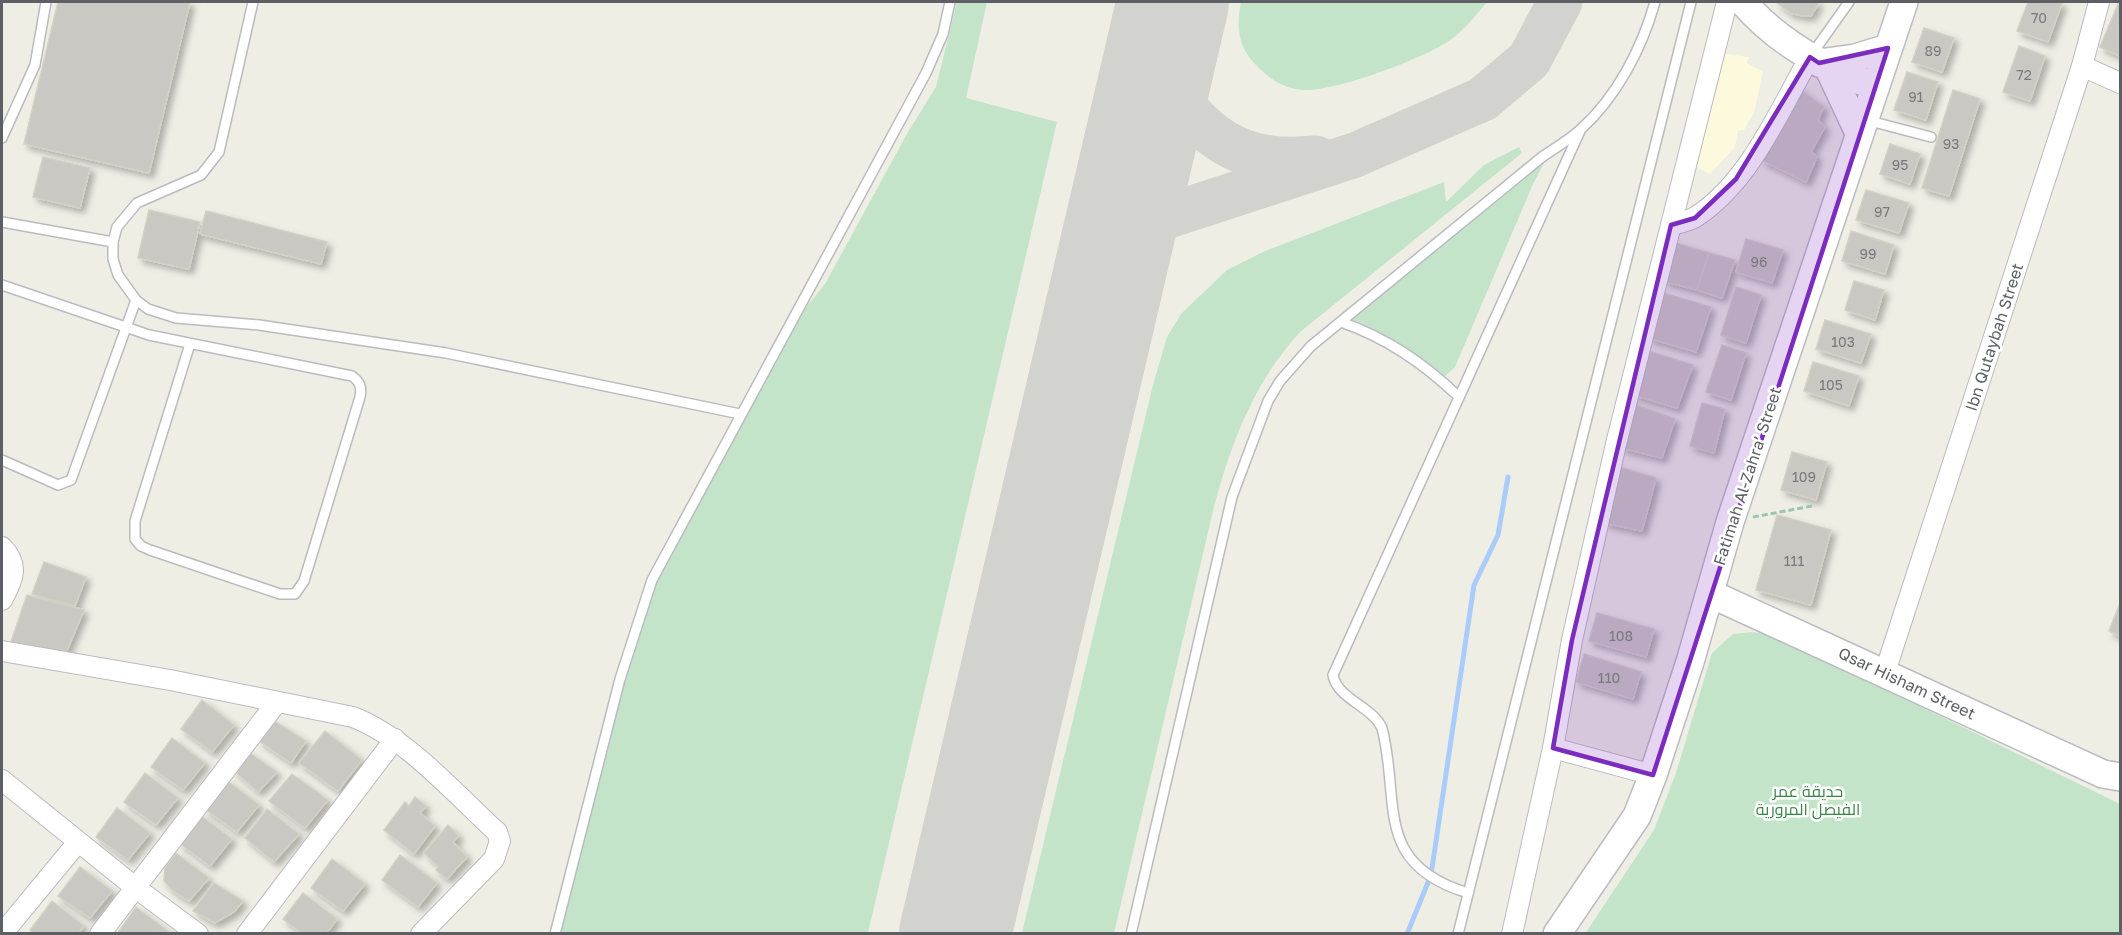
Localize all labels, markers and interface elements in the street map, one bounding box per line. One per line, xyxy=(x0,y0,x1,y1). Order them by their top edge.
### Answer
house number: 70 xyxy=(2031,9,2047,26)
house number: 89 xyxy=(1924,42,1942,59)
house number: 72 xyxy=(2016,66,2032,83)
house number: 91 xyxy=(1908,88,1924,105)
house number: 93 xyxy=(1943,135,1959,152)
house number: 95 xyxy=(1892,156,1908,173)
house number: 97 xyxy=(1874,203,1890,220)
house number: 99 xyxy=(1860,245,1876,262)
house number: 96 xyxy=(1751,253,1767,270)
street label: Ibn Qutaybah Street xyxy=(1961,260,2027,414)
house number: 103 xyxy=(1831,333,1855,350)
house number: 105 xyxy=(1819,376,1843,393)
street label: Fatimah Al-Zahra’ Street xyxy=(1709,384,1785,568)
house number: 109 xyxy=(1792,468,1816,485)
house number: 111 xyxy=(1784,552,1804,569)
house number: 108 xyxy=(1609,627,1633,644)
street label: Qsar Hisham Street xyxy=(1835,642,1979,724)
house number: 110 xyxy=(1598,669,1620,686)
park label: حديقة عمر الفيصل المرورية xyxy=(1756,781,1860,820)

